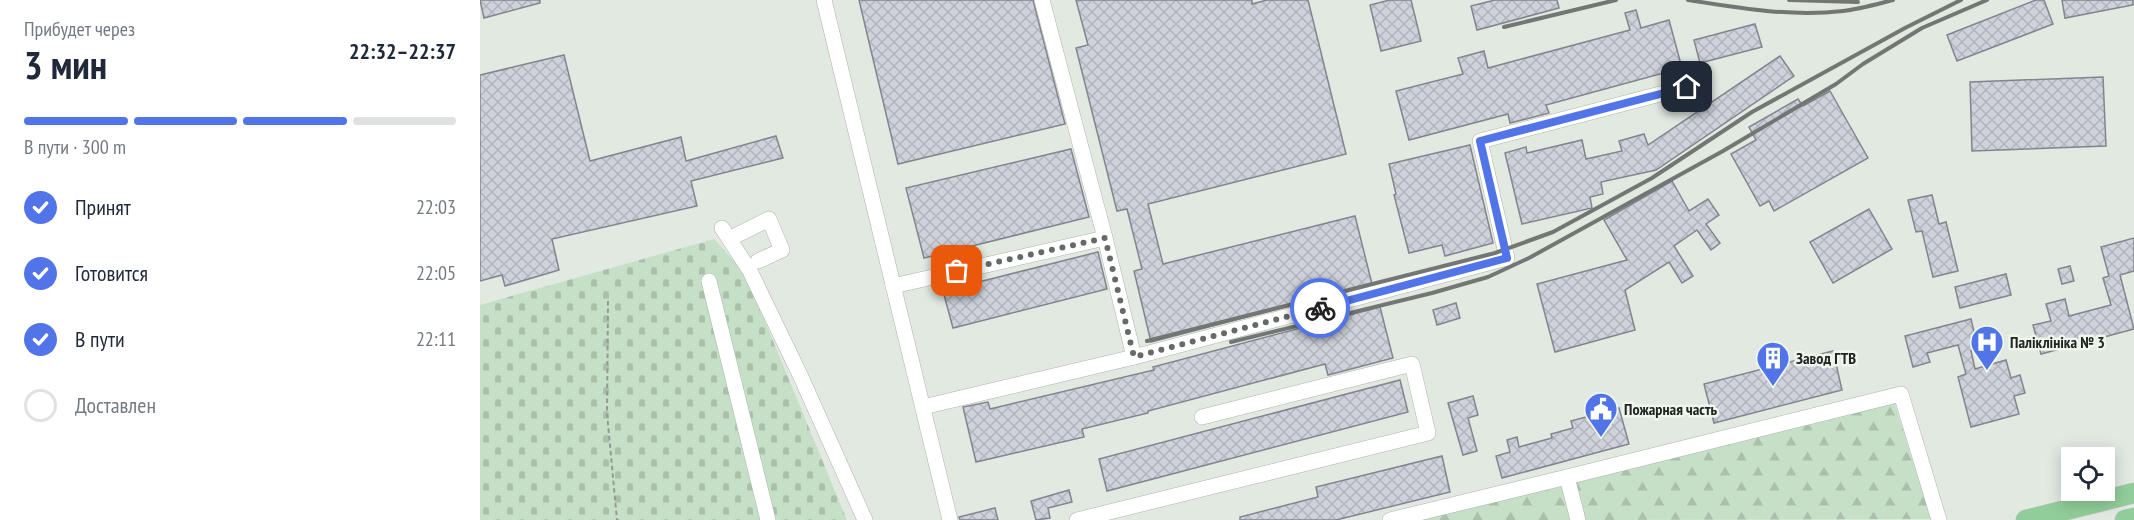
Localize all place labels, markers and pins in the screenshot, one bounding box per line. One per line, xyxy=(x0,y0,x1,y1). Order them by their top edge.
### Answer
pin xyxy=(1661,61,1712,112)
pin xyxy=(931,245,982,296)
hospital icon: Паліклініка № 3 xyxy=(1969,324,2005,371)
place label: Паліклініка № 3 xyxy=(2010,332,2105,352)
building icon: Завод ГТВ xyxy=(1755,340,1791,387)
place label: Завод ГТВ xyxy=(1796,348,1856,368)
public building icon: Пожарная часть xyxy=(1583,391,1619,438)
place label: Пожарная часть xyxy=(1624,399,1717,419)

